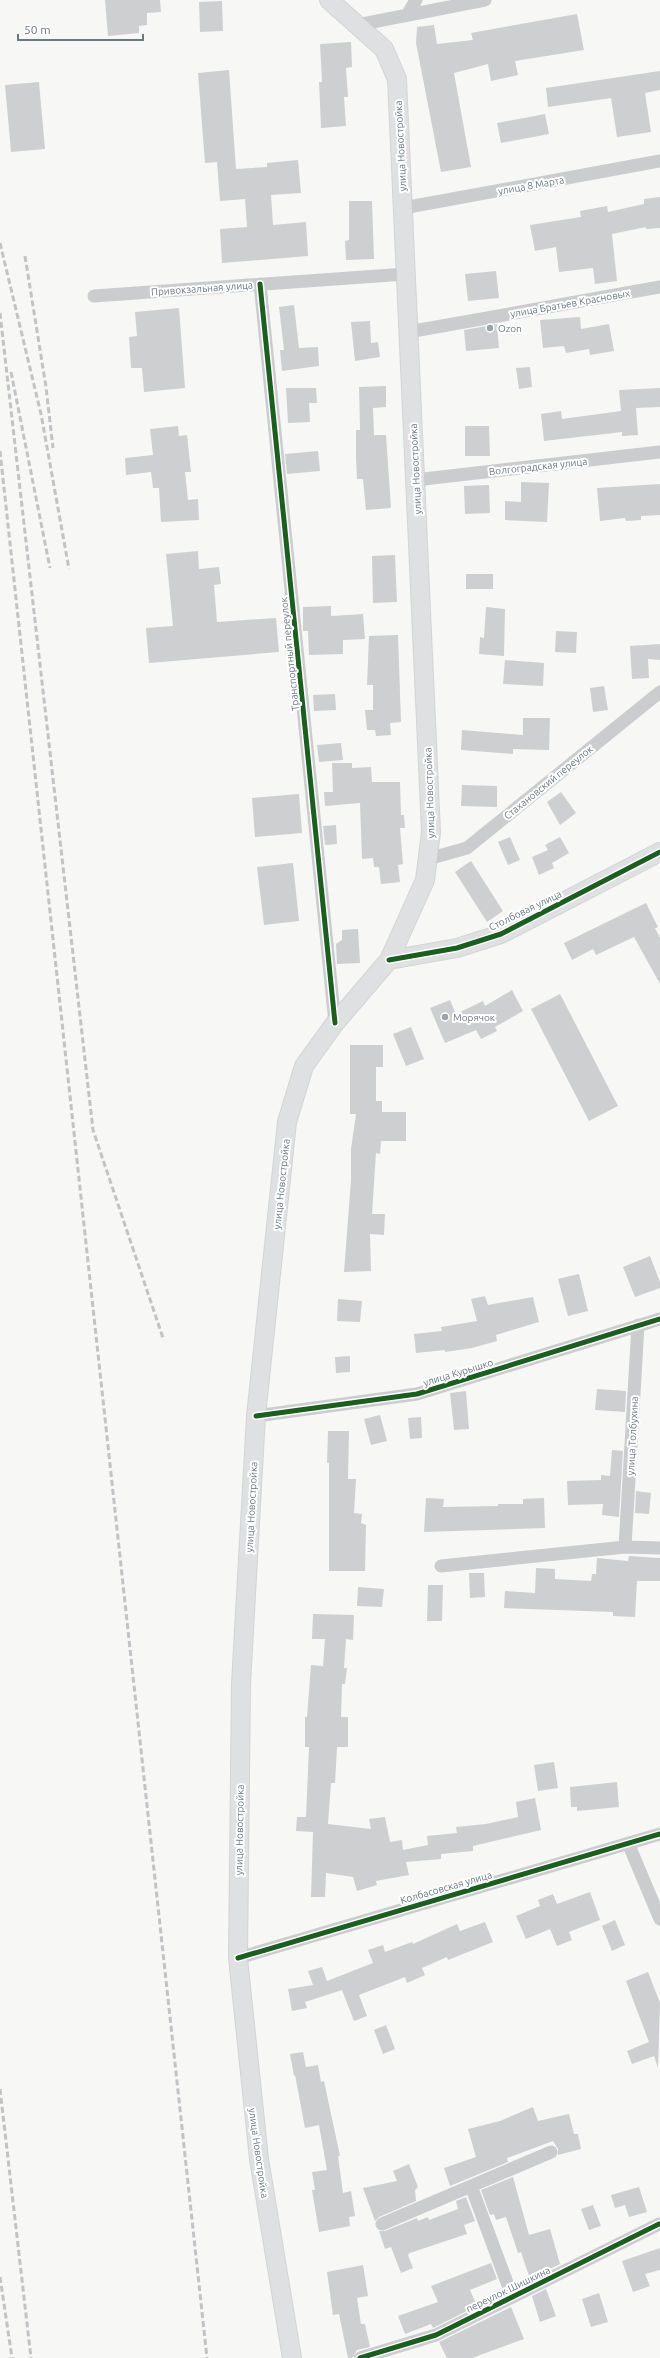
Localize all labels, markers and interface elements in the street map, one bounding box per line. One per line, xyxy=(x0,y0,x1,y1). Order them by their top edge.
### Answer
scale bar xyxy=(18,16,143,42)
text: 50 m xyxy=(24,23,51,36)
street label: улица Новостройка xyxy=(393,100,408,192)
street label: улица 8 Марта xyxy=(497,174,565,197)
street label: Привокзальная улица xyxy=(151,279,253,298)
street label: улица Братьев Красновых xyxy=(509,288,631,319)
marker: Ozon xyxy=(485,323,495,333)
place label: Ozon xyxy=(498,323,522,334)
street label: улица Новостройка xyxy=(408,423,423,515)
street label: Волгоградская улица xyxy=(488,456,588,477)
street label: Транспортный переулок xyxy=(278,597,301,711)
street label: Стахановский переулок xyxy=(502,743,595,822)
street label: улица Новостройка xyxy=(422,747,437,839)
street label: Столбовая улица xyxy=(487,888,563,933)
marker: Морячок xyxy=(440,1012,450,1022)
place label: Морячок xyxy=(453,1012,495,1023)
street label: улица Новостройка xyxy=(271,1138,292,1230)
street label: улица Курышко xyxy=(422,1357,495,1388)
street label: улица Толбухина xyxy=(625,1396,640,1476)
street label: улица Новостройка xyxy=(244,1461,259,1553)
street label: улица Новостройка xyxy=(233,1784,246,1876)
street label: Колбасовская улица xyxy=(399,1869,493,1906)
street label: улица Новостройка xyxy=(247,2107,270,2199)
street label: переулок Шишкина xyxy=(464,2264,552,2315)

